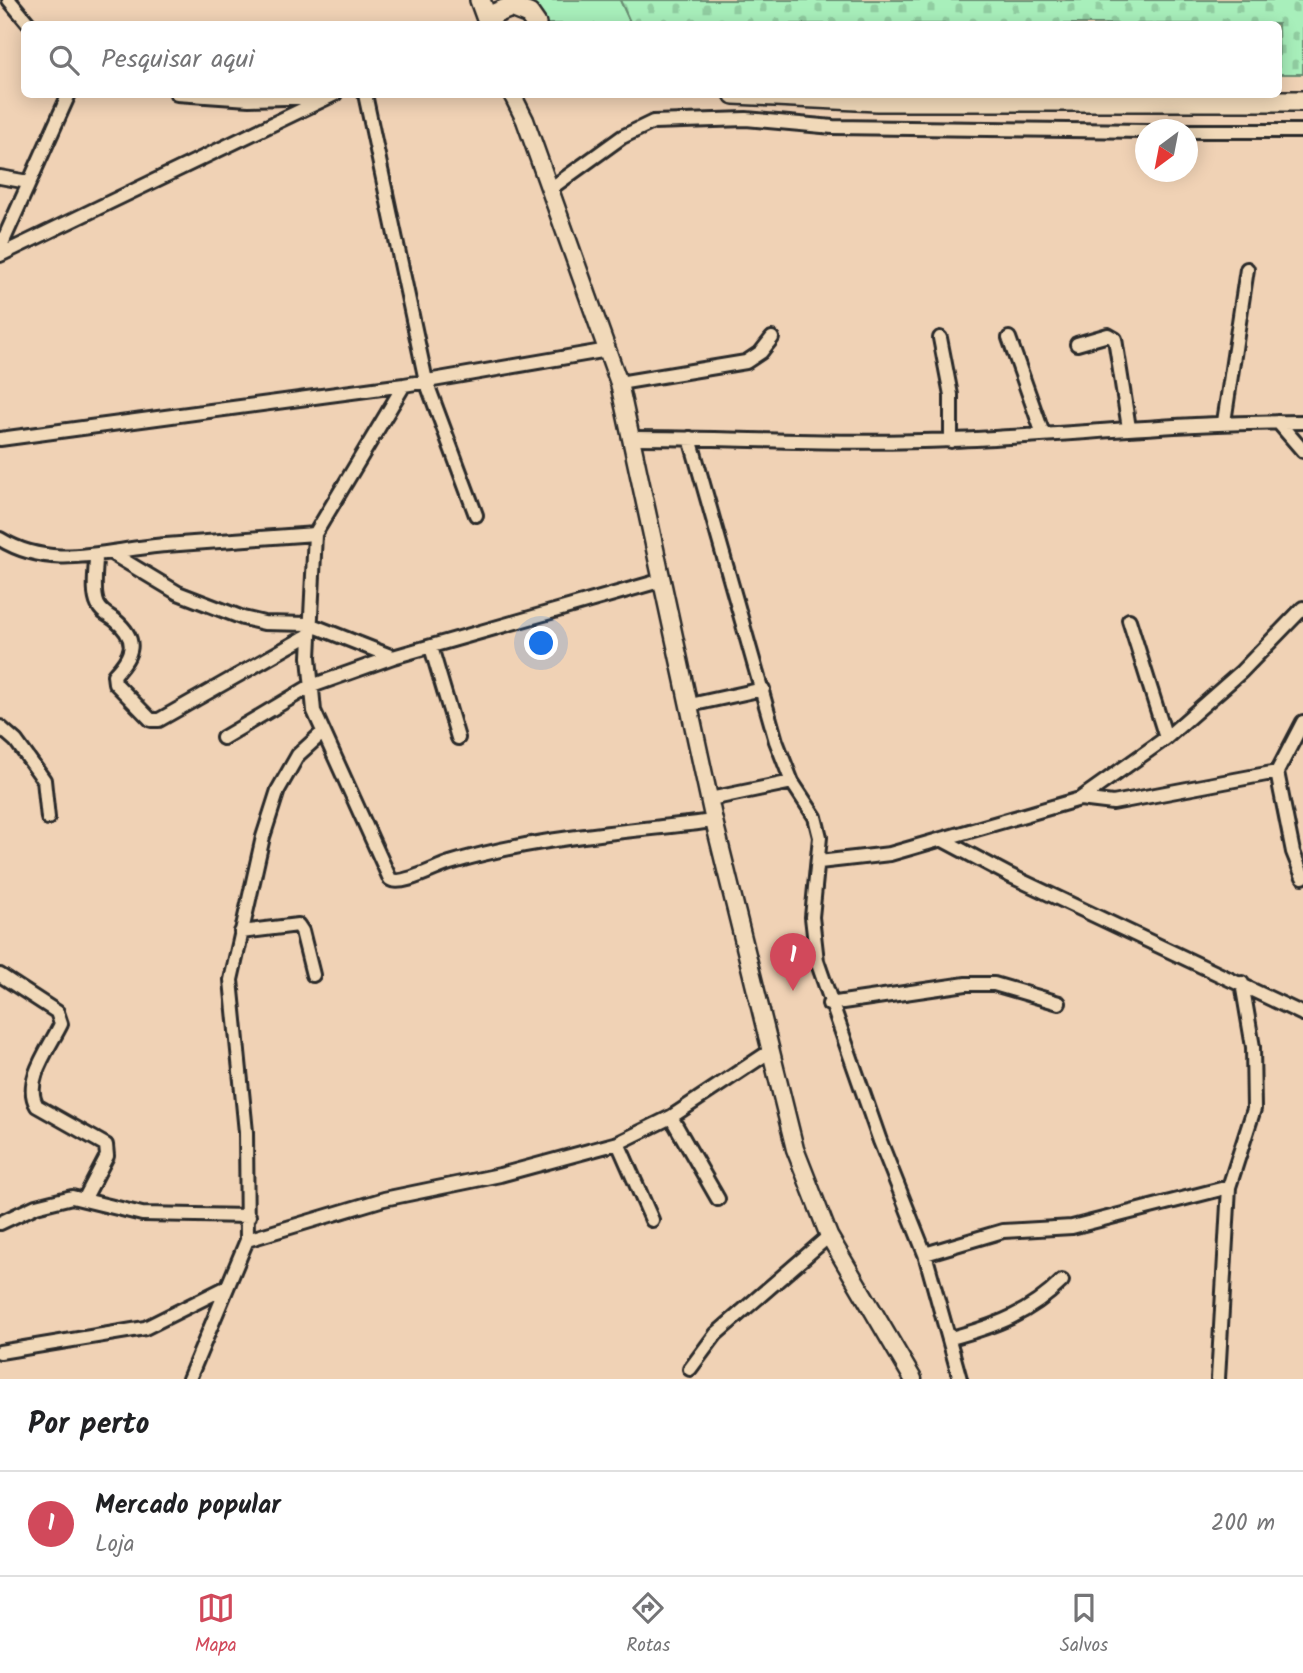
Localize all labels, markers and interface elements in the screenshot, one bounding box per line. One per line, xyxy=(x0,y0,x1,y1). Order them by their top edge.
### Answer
search box xyxy=(21,21,1282,98)
text: Pesquisar aqui xyxy=(101,39,254,81)
icon: search xyxy=(45,41,83,79)
north arrow xyxy=(1135,119,1198,182)
your location xyxy=(524,626,558,660)
pin: 1 xyxy=(770,933,816,991)
text: Por perto xyxy=(28,1401,149,1449)
text: Mercado popular xyxy=(95,1485,281,1527)
text: 1 xyxy=(48,1506,54,1542)
text: 200 m xyxy=(1211,1506,1275,1542)
text: Loja xyxy=(95,1527,135,1563)
tab: Mapa xyxy=(195,1589,237,1661)
tab: Rotas xyxy=(626,1589,670,1661)
tab: Salvos xyxy=(1060,1589,1108,1661)

